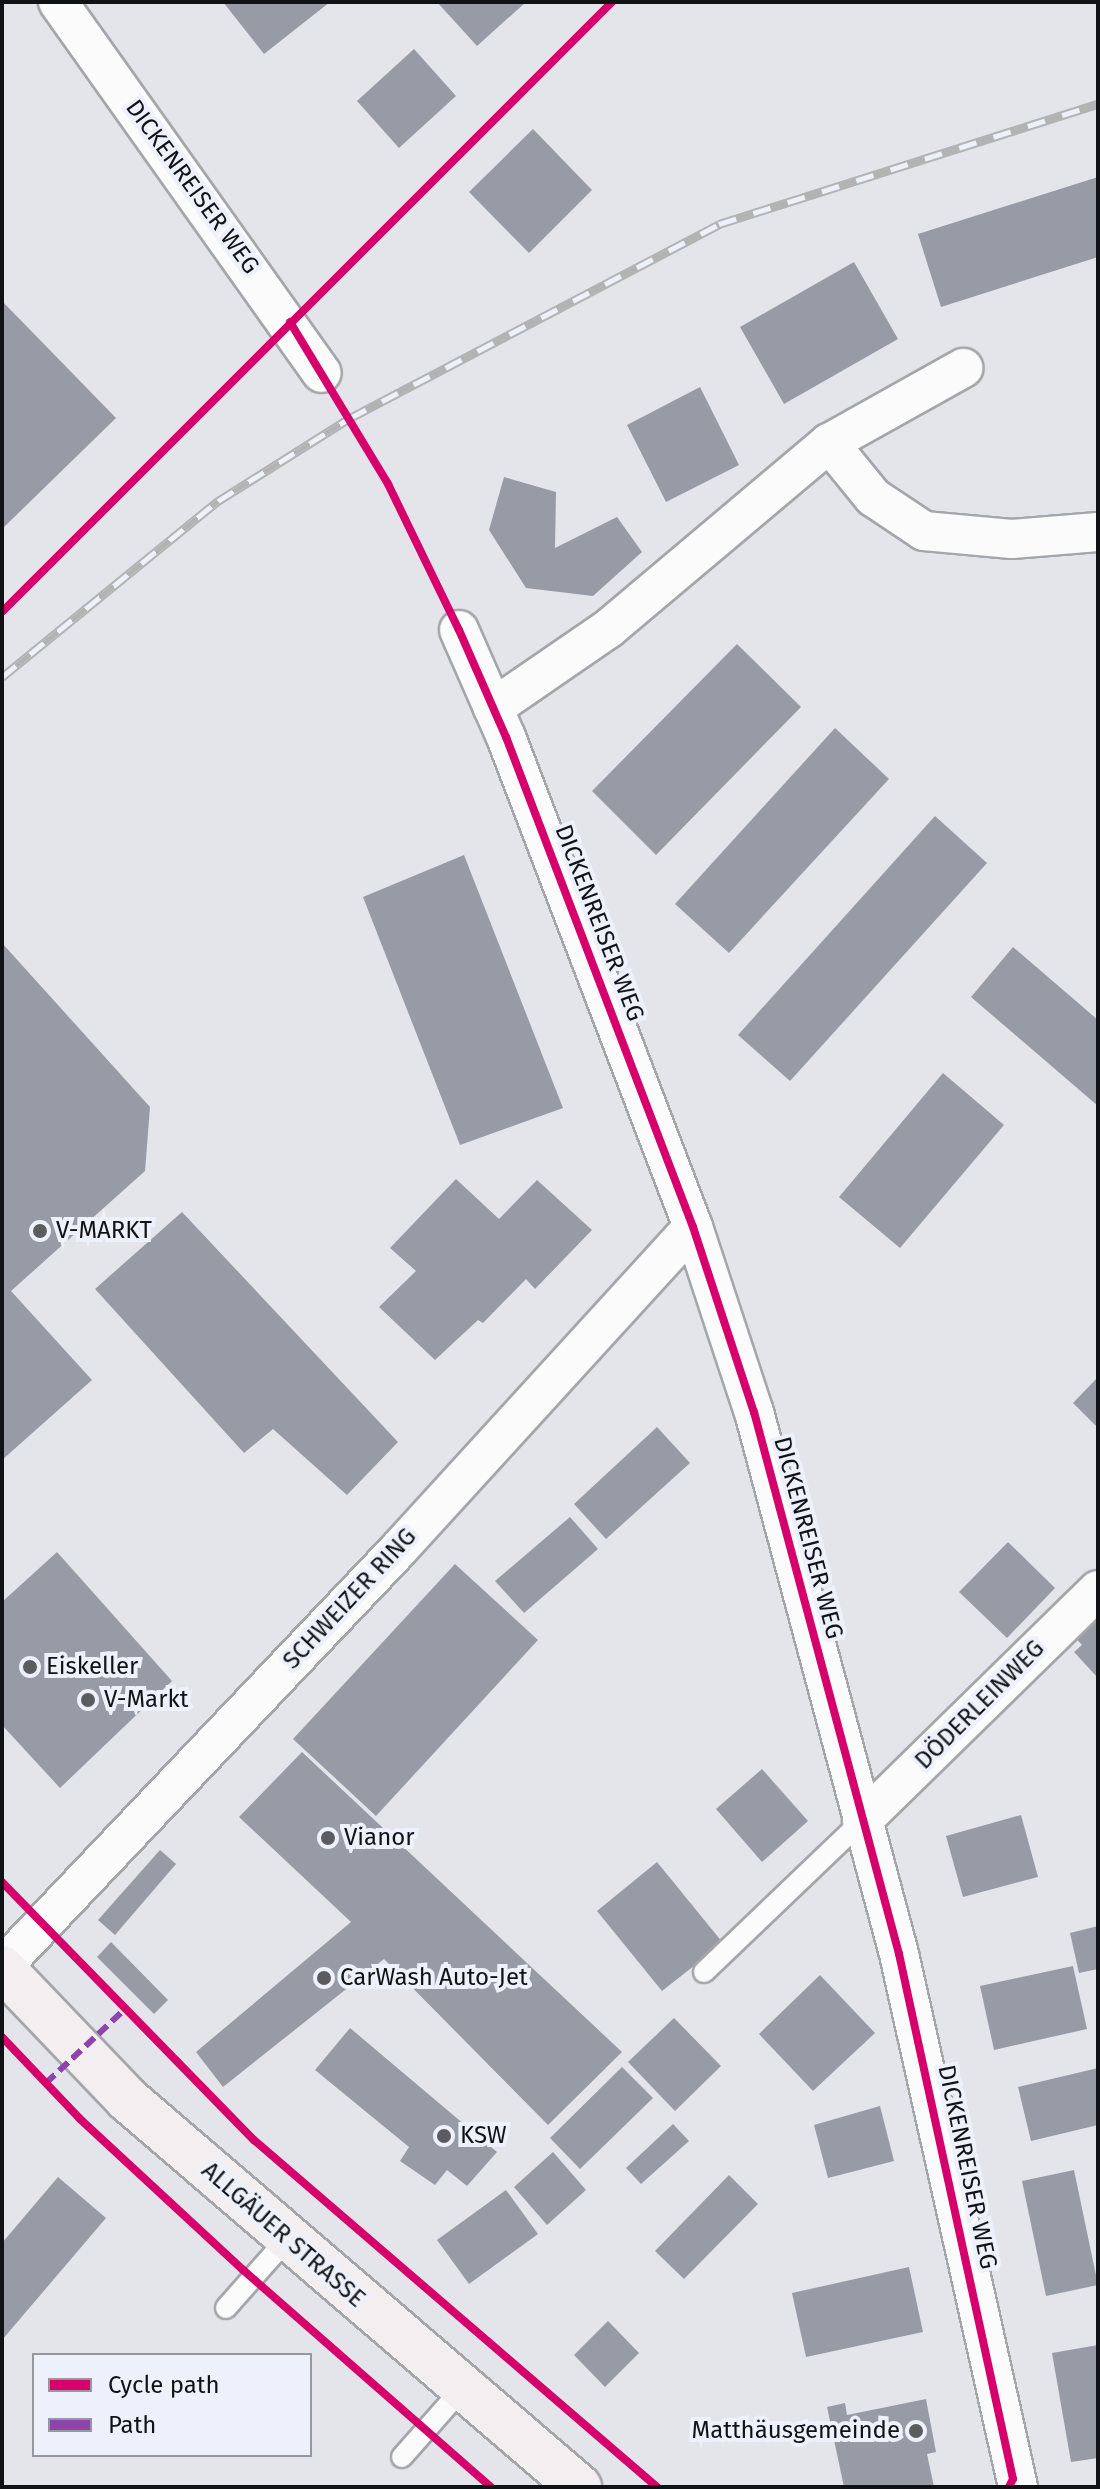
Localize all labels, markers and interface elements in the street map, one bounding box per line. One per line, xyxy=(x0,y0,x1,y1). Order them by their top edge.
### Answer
street label: DICKENREISER WEG xyxy=(119,94,265,280)
street label: DICKENREISER WEG xyxy=(548,821,650,1025)
place label: V-MARKT xyxy=(56,1217,152,1245)
marker: V-MARKT xyxy=(31,1222,49,1240)
street label: DICKENREISER WEG xyxy=(767,1434,849,1642)
street label: SCHWEIZER RING xyxy=(277,1523,423,1675)
street label: DÖDERLEINWEG xyxy=(909,1634,1051,1776)
place label: Eiskeller xyxy=(46,1653,138,1681)
marker: Eiskeller xyxy=(21,1658,39,1676)
place label: V-Markt xyxy=(104,1686,188,1714)
marker: V-Markt xyxy=(79,1691,97,1709)
place label: Vianor xyxy=(344,1824,415,1852)
marker: Vianor xyxy=(319,1829,337,1847)
place label: CarWash Auto-Jet xyxy=(340,1964,528,1992)
marker: CarWash Auto-Jet xyxy=(315,1969,333,1987)
street label: DICKENREISER WEG xyxy=(931,2062,1003,2272)
place label: KSW xyxy=(460,2122,507,2150)
marker: KSW xyxy=(435,2127,453,2145)
street label: ALLGÄUER STRASSE xyxy=(196,2156,370,2314)
legend xyxy=(32,2353,312,2457)
text: Cycle path xyxy=(108,2371,220,2399)
text: Path xyxy=(108,2411,156,2439)
place label: Matthäusgemeinde xyxy=(692,2417,900,2445)
marker: Matthäusgemeinde xyxy=(907,2422,925,2440)

